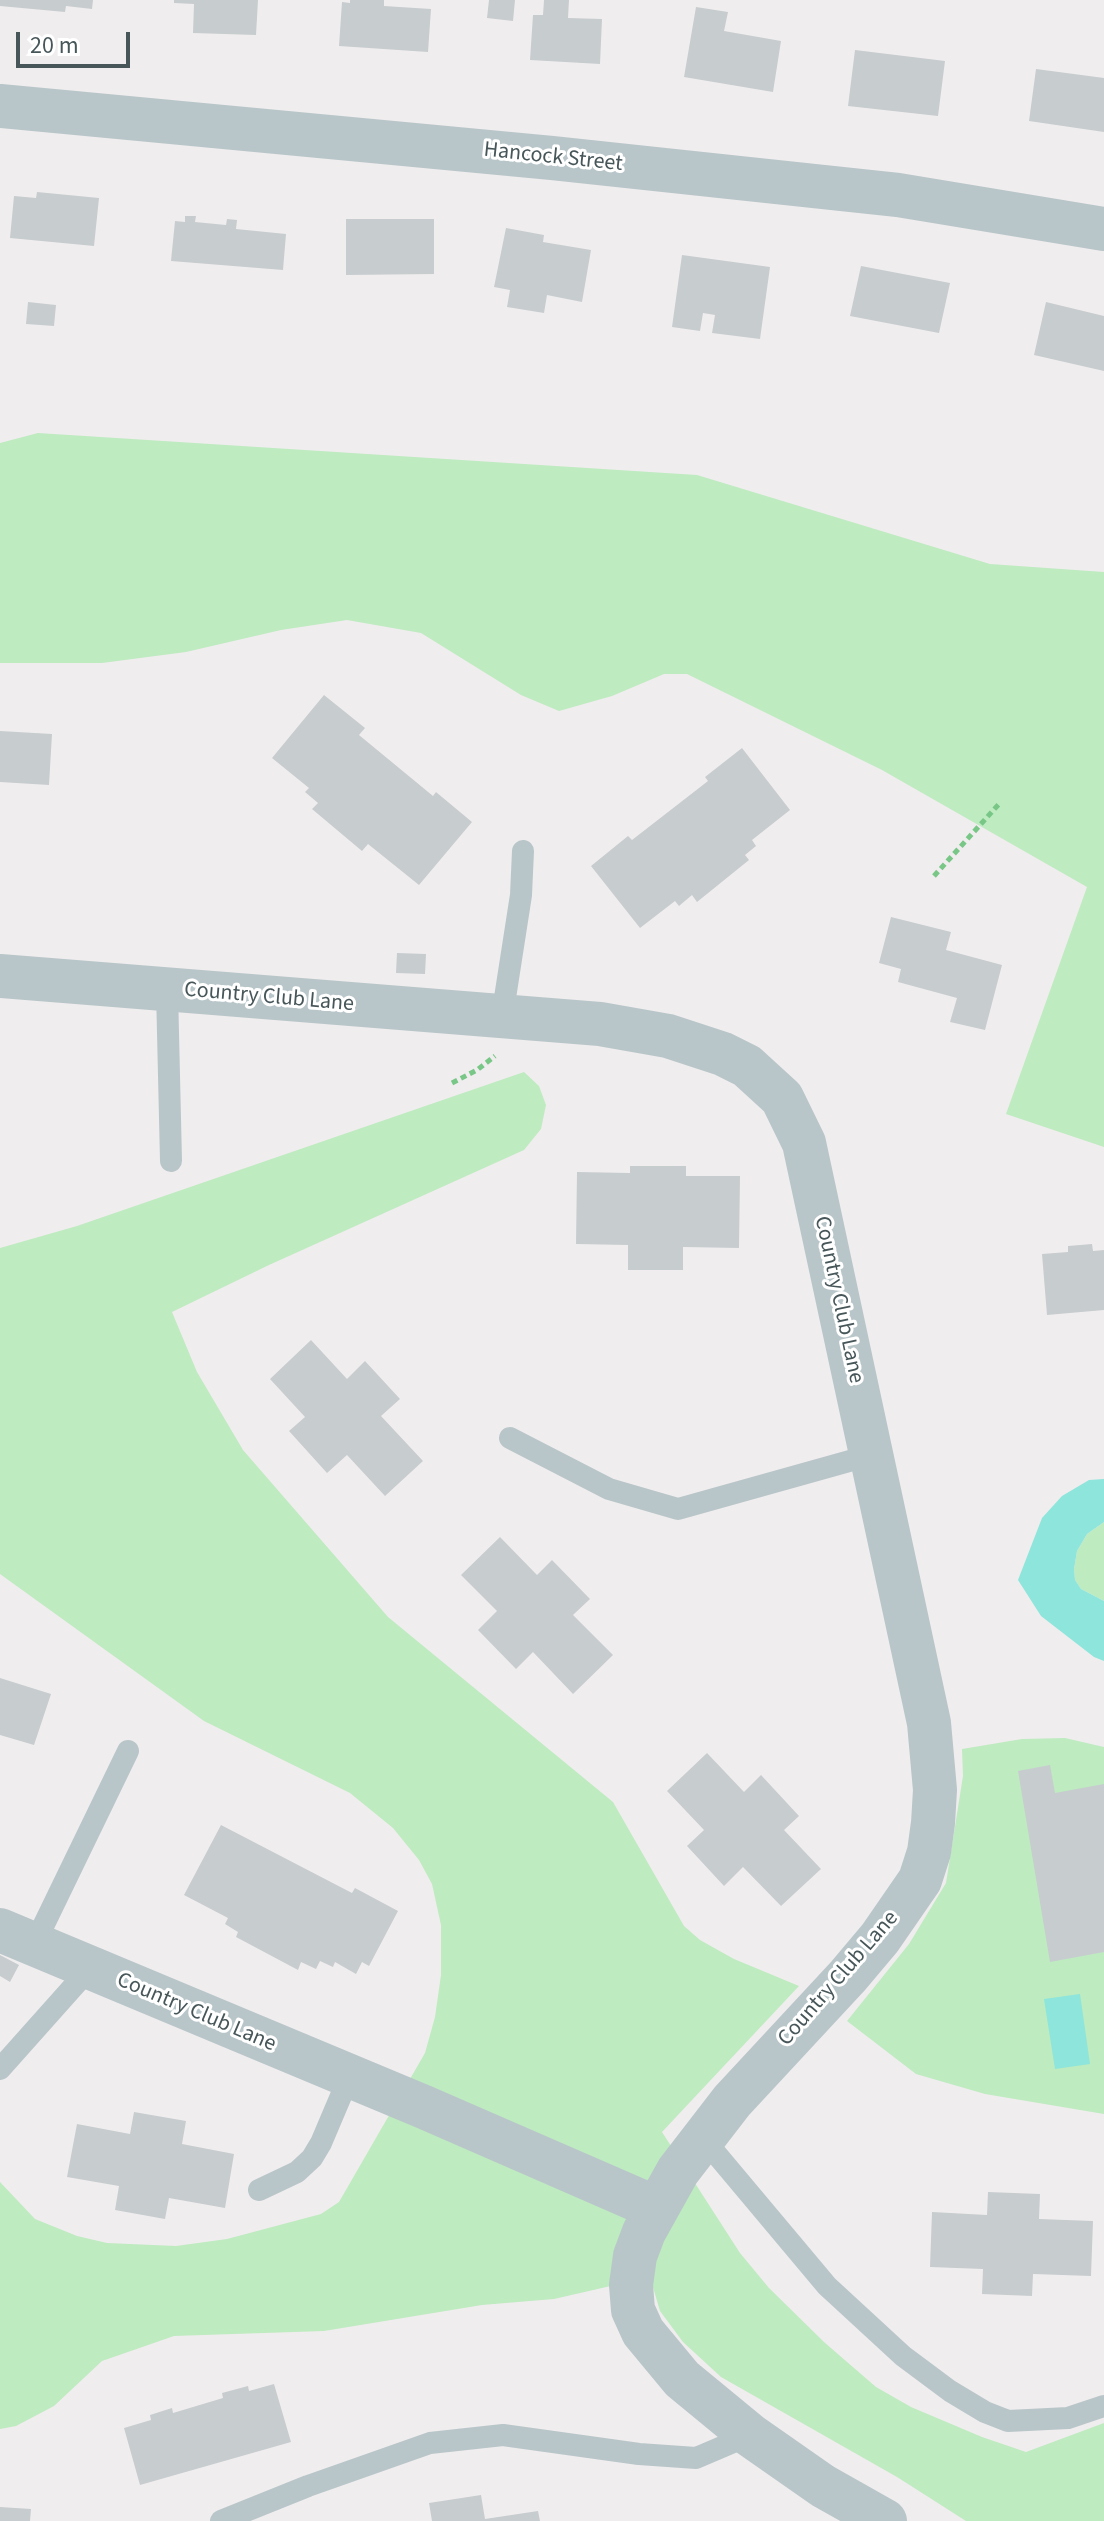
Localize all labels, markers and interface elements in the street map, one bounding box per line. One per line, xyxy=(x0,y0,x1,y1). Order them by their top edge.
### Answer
scale bar xyxy=(20,16,134,66)
text: 20 m xyxy=(30,28,79,63)
street label: Hancock Street xyxy=(482,138,624,178)
street label: Country Club Lane xyxy=(183,977,355,1019)
street label: Country Club Lane xyxy=(807,1214,869,1386)
street label: Country Club Lane xyxy=(773,1906,905,2052)
street label: Country Club Lane xyxy=(112,1968,280,2058)

